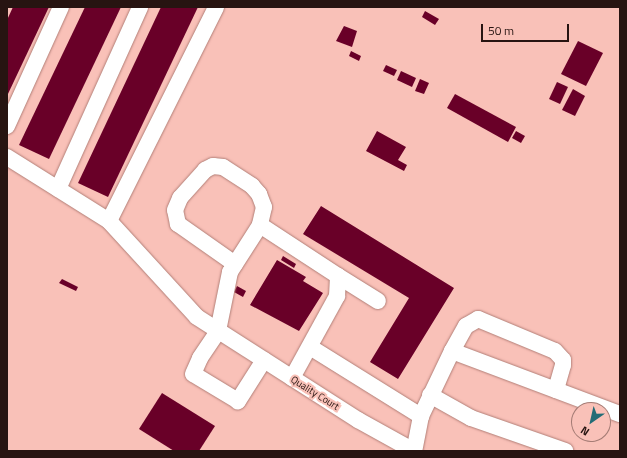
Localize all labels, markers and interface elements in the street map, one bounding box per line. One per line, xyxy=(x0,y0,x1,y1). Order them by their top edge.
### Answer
scale bar xyxy=(483,16,571,42)
text: 50 m xyxy=(488,21,514,40)
street label: Quality Court xyxy=(289,373,341,413)
north arrow xyxy=(571,402,611,442)
text: N xyxy=(577,422,592,440)

